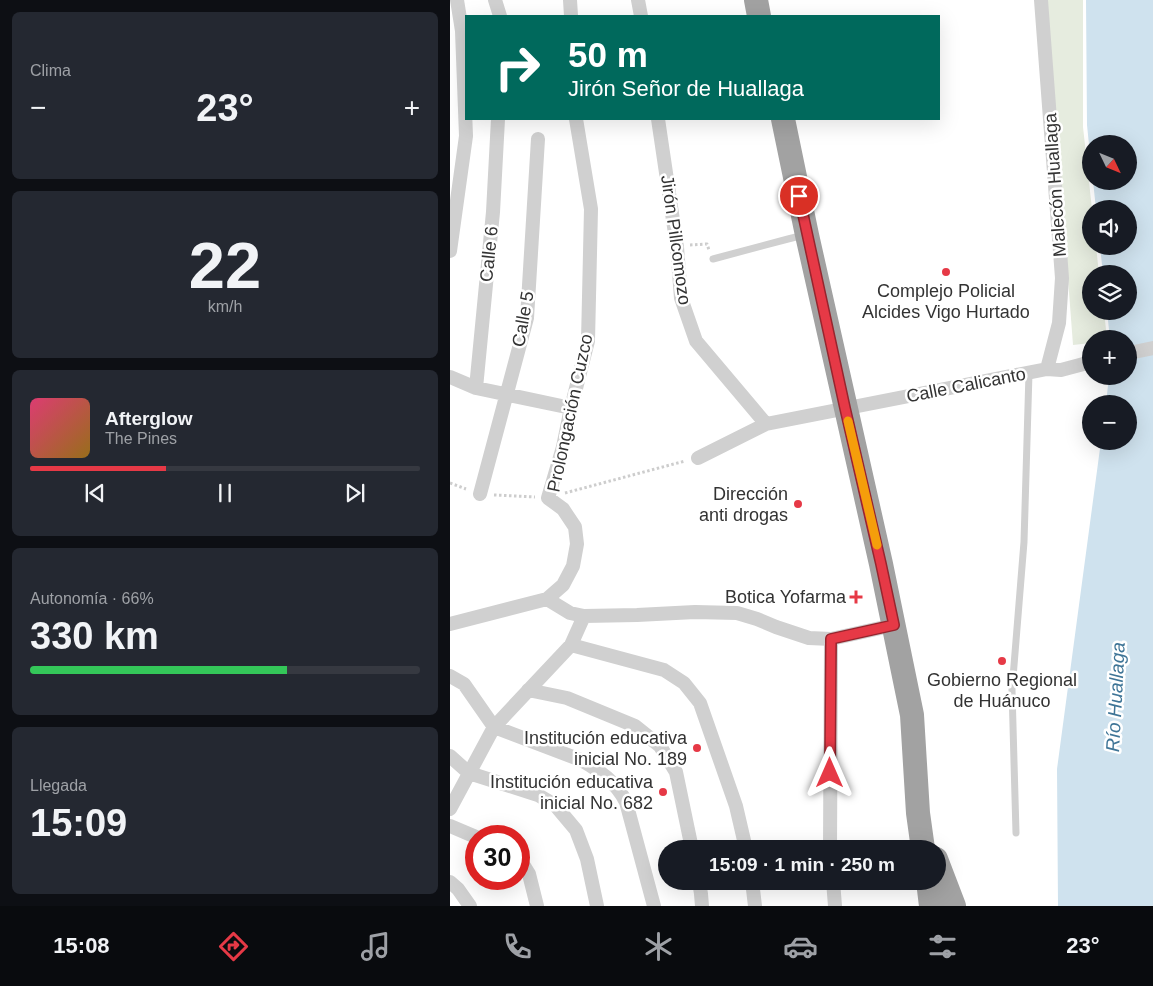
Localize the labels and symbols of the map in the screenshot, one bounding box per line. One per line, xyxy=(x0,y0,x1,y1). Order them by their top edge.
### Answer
street label: Malecón Huallaga xyxy=(1040,111,1070,258)
north arrow xyxy=(1082,135,1138,190)
street label: Jirón Pillcomozo xyxy=(657,174,695,306)
pin xyxy=(778,175,820,217)
street label: Calle 6 xyxy=(476,225,502,283)
marker: Complejo Policial Alcides Vigo Hurtado xyxy=(940,266,952,278)
place label: Complejo Policial Alcides Vigo Hurtado xyxy=(862,281,1030,322)
street label: Calle 5 xyxy=(508,290,538,348)
street label: Prolongación Cuzco xyxy=(543,332,597,494)
street label: Calle Calicanto xyxy=(905,364,1027,406)
place label: Dirección anti drogas xyxy=(699,484,788,525)
marker: Dirección anti drogas xyxy=(792,498,804,510)
place label: Botica Yofarma xyxy=(725,587,847,607)
marker: Botica Yofarma xyxy=(850,591,862,603)
water label: Río Huallaga xyxy=(1102,642,1129,752)
marker: Gobierno Regional de Huánuco xyxy=(996,655,1008,667)
place label: Gobierno Regional de Huánuco xyxy=(927,670,1077,711)
place label: Institución educativa inicial No. 189 xyxy=(524,728,688,769)
marker: Institución educativa inicial No. 189 xyxy=(691,742,703,754)
position arrow xyxy=(803,746,855,798)
place label: Institución educativa inicial No. 682 xyxy=(490,772,654,813)
marker: Institución educativa inicial No. 682 xyxy=(657,786,669,798)
speed limit sign: 30 xyxy=(465,825,530,890)

